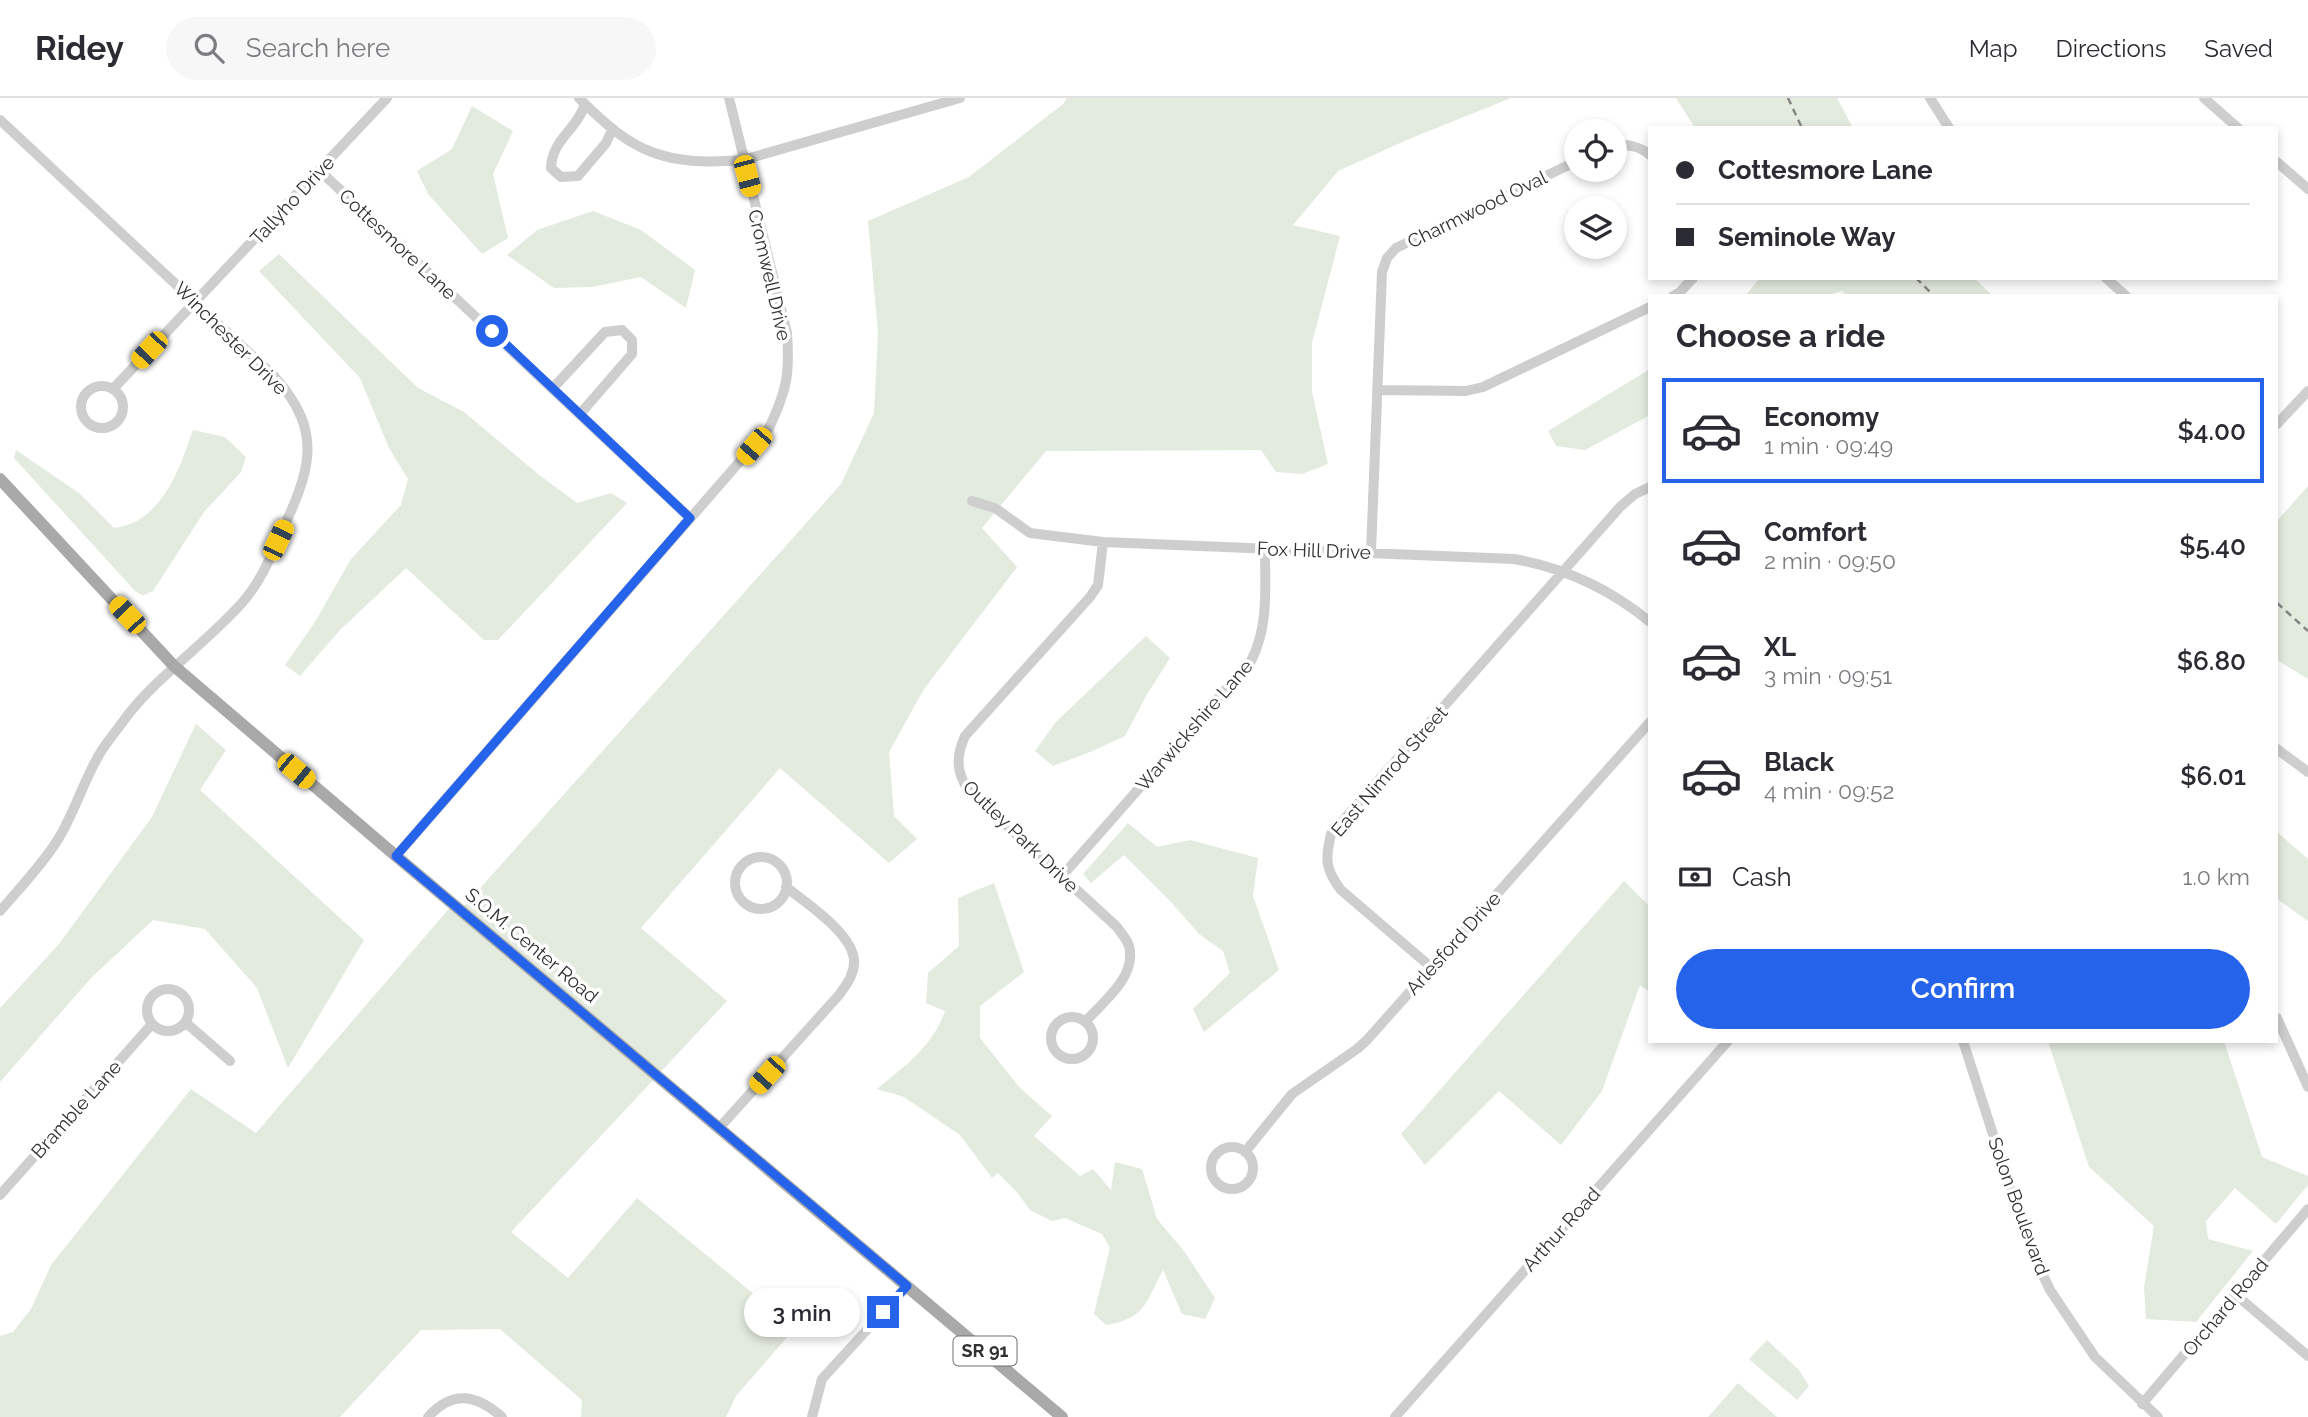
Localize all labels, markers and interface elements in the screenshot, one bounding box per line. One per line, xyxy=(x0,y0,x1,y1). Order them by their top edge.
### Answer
search box xyxy=(166,17,656,80)
text: Ridey xyxy=(35,29,124,68)
icon: search xyxy=(190,29,228,67)
text: Search here xyxy=(246,33,390,63)
text: Map xyxy=(1969,34,2018,63)
text: Directions xyxy=(2056,34,2166,63)
text: Saved xyxy=(2204,34,2273,63)
map controls xyxy=(1564,119,1627,259)
button: locate xyxy=(1564,119,1627,182)
street label: Tallyho Drive xyxy=(245,151,339,249)
car xyxy=(732,153,763,199)
text: Cottesmore Lane xyxy=(1718,155,1933,185)
street label: Charmwood Oval xyxy=(1404,165,1551,252)
street label: Cottesmore Lane xyxy=(335,184,461,304)
button: layers xyxy=(1564,196,1627,259)
street label: Cromwell Drive xyxy=(744,207,796,343)
text: Seminole Way xyxy=(1718,222,1896,252)
street label: Winchester Drive xyxy=(170,277,292,399)
route start xyxy=(476,315,508,347)
text: Choose a ride xyxy=(1676,317,1885,354)
car xyxy=(127,327,172,373)
icon: car xyxy=(1680,399,1743,462)
text: Economy xyxy=(1764,402,1879,432)
text: $4.00 xyxy=(2178,416,2246,446)
car xyxy=(733,423,776,469)
text: 1 min · 09:49 xyxy=(1764,432,1893,459)
icon: car xyxy=(1680,514,1743,577)
car xyxy=(260,517,297,563)
text: Comfort xyxy=(1764,517,1867,547)
text: $5.40 xyxy=(2179,531,2246,561)
street label: Fox Hill Drive xyxy=(1257,537,1371,563)
text: 2 min · 09:50 xyxy=(1764,547,1896,574)
car xyxy=(105,592,150,638)
icon: car xyxy=(1680,629,1743,692)
text: XL xyxy=(1764,632,1796,662)
text: $6.80 xyxy=(2177,646,2246,676)
street label: Warwickshire Lane xyxy=(1131,655,1257,795)
text: 3 min · 09:51 xyxy=(1764,662,1892,689)
street label: East Nimrod Street xyxy=(1326,701,1452,841)
icon: car xyxy=(1680,744,1743,807)
text: Black xyxy=(1764,747,1834,777)
car xyxy=(274,749,319,793)
text: $6.01 xyxy=(2180,761,2246,791)
street label: Outley Park Drive xyxy=(959,775,1083,897)
text: 4 min · 09:52 xyxy=(1764,777,1894,804)
icon: cash xyxy=(1676,858,1714,896)
text: Cash xyxy=(1732,862,1792,892)
text: 1.0 km xyxy=(2183,863,2250,890)
street label: S.O.M. Center Road xyxy=(461,883,603,1007)
street label: Arlesford Drive xyxy=(1401,887,1505,999)
button: Confirm xyxy=(1676,949,2250,1029)
car xyxy=(746,1052,789,1098)
street label: Bramble Lane xyxy=(26,1056,126,1162)
street label: Solon Boulevard xyxy=(1984,1134,2054,1278)
street label: Arthur Road xyxy=(1518,1183,1604,1275)
street label: Orchard Road xyxy=(2178,1254,2272,1360)
callout: 3 min xyxy=(743,1288,858,1336)
route end xyxy=(867,1296,899,1328)
text: 3 min xyxy=(773,1299,831,1326)
road number: SR 91 xyxy=(954,1336,1016,1366)

